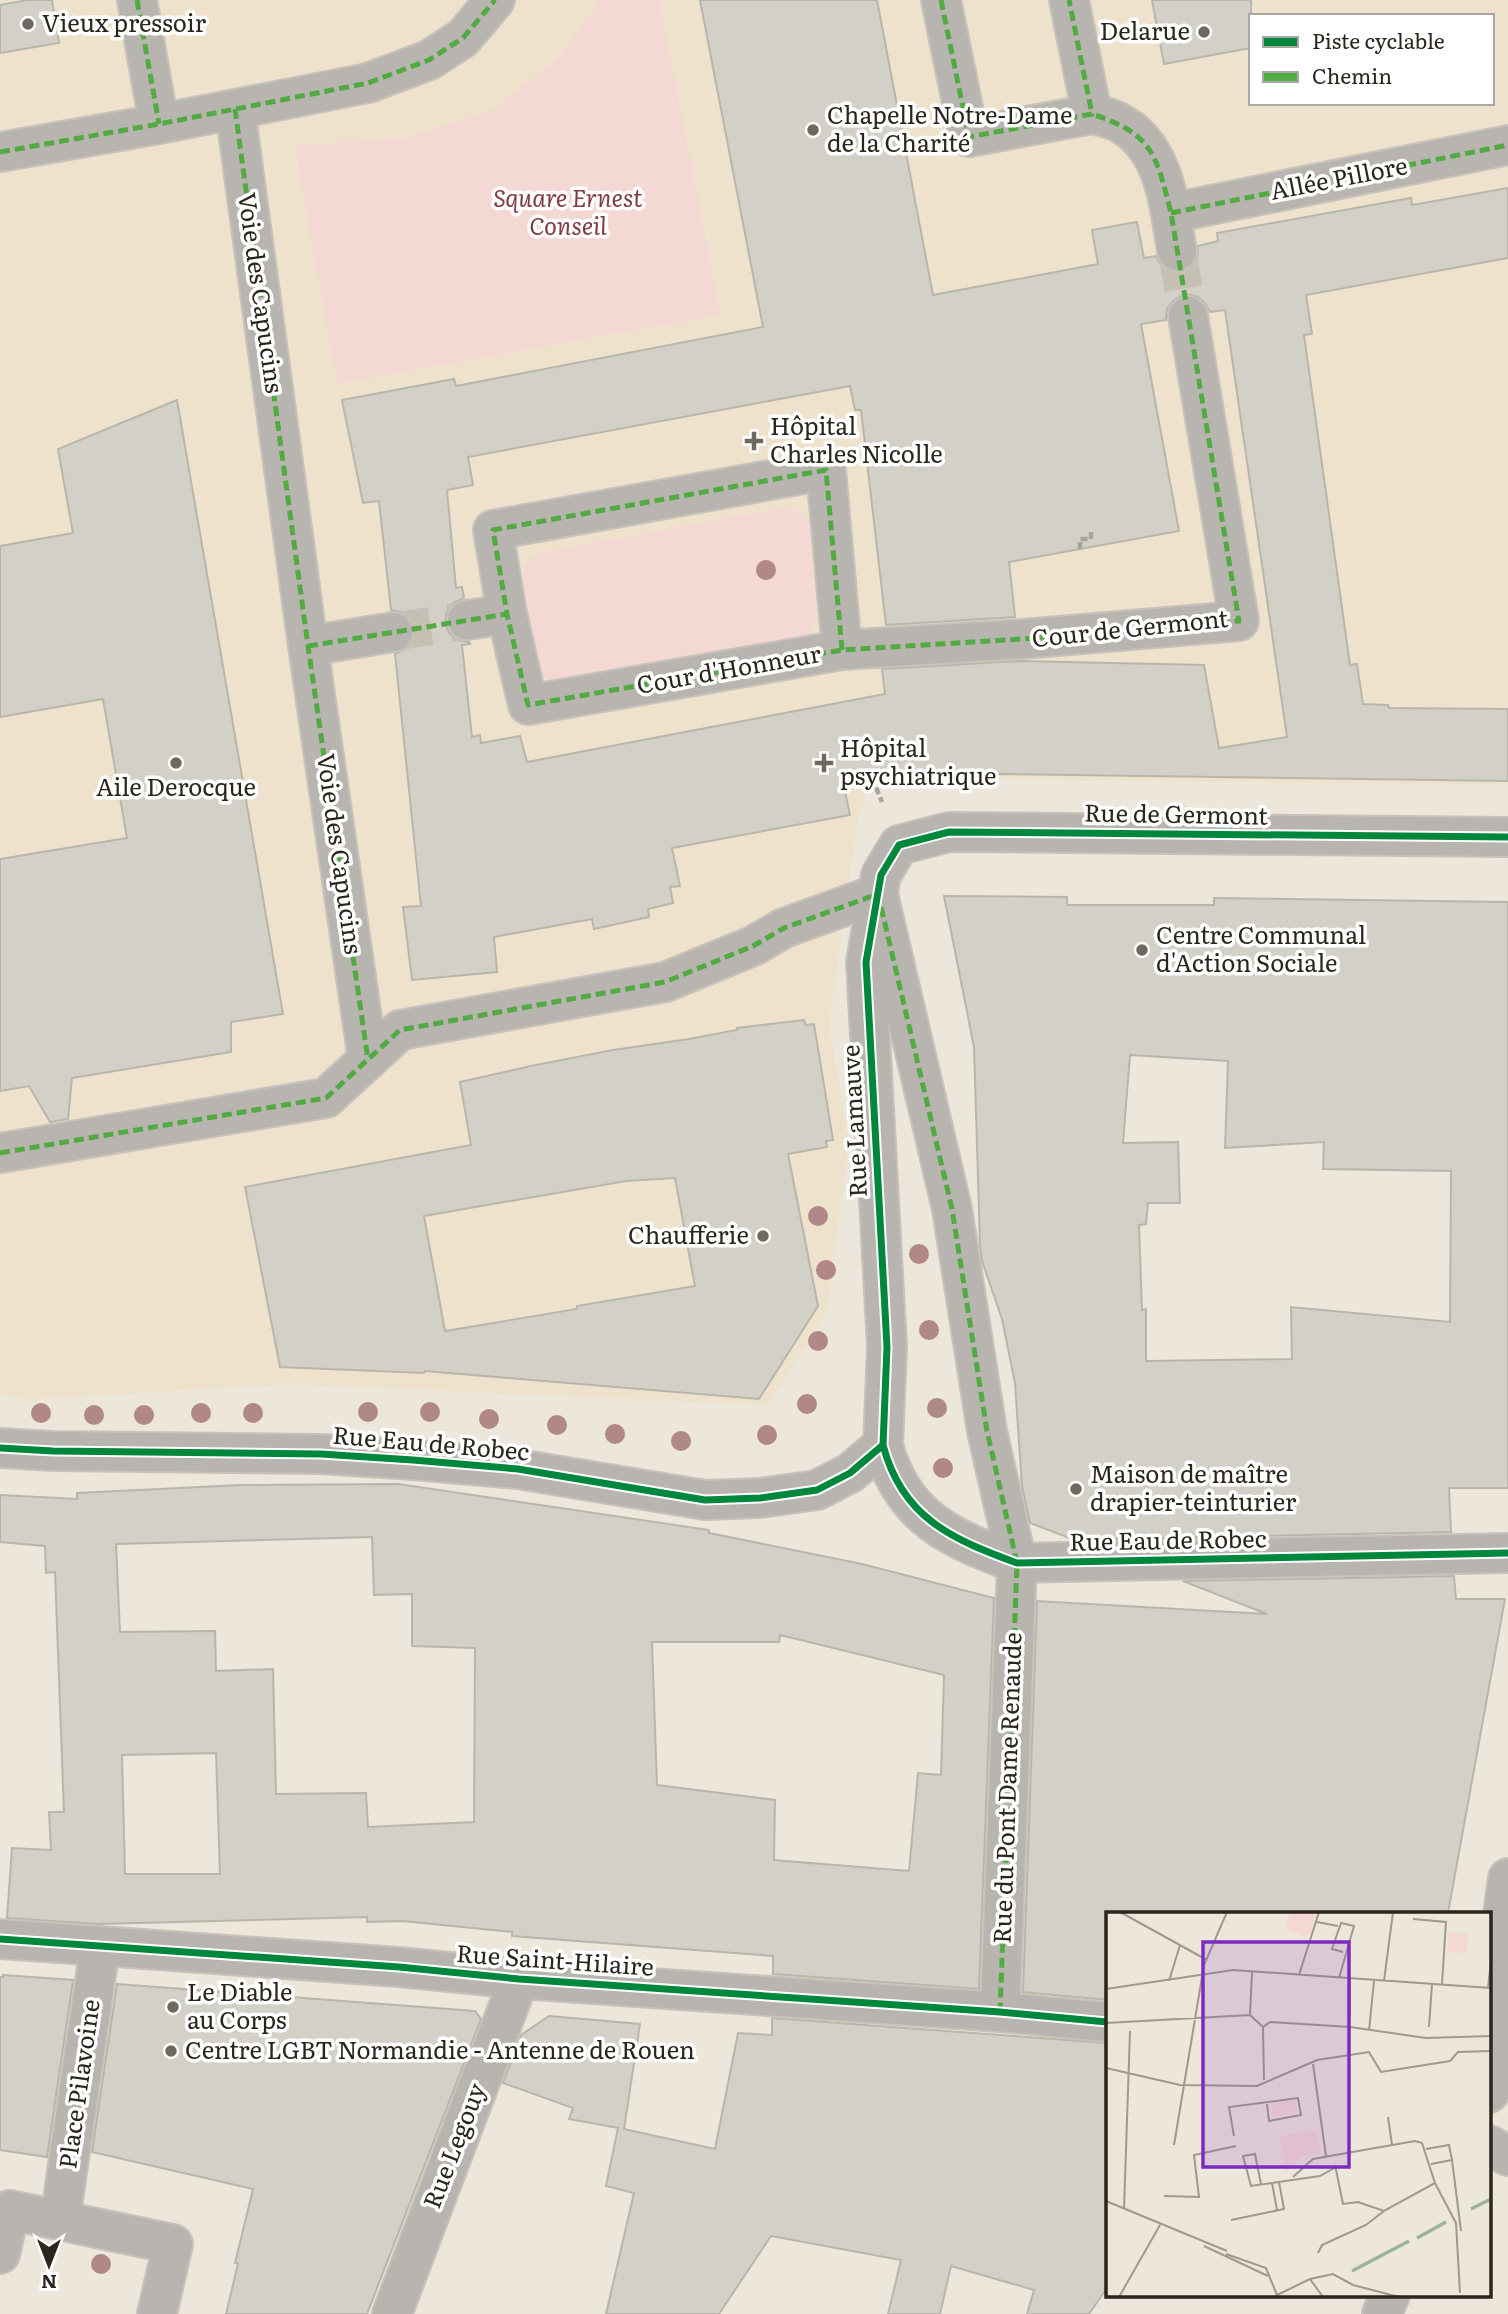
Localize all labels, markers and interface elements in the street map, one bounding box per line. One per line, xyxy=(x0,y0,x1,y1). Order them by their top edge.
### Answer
place label: Vieux pressoir xyxy=(42,4,207,39)
place label: Delarue xyxy=(1100,12,1190,47)
legend xyxy=(1249,14,1494,105)
marker: Vieux pressoir xyxy=(20,16,36,32)
marker: Delarue xyxy=(1196,24,1212,40)
text: Piste cyclable xyxy=(1312,24,1445,55)
text: Chemin xyxy=(1312,59,1392,90)
place label: Chapelle Notre-Dame de la Charité xyxy=(827,96,1073,159)
marker: Chapelle Notre-Dame de la Charité xyxy=(805,122,821,138)
street label: Allée Pillore xyxy=(1267,146,1410,207)
park label: Square Ernest Conseil xyxy=(493,179,643,242)
street label: Voie des Capucins xyxy=(231,190,294,395)
place label: Hôpital Charles Nicolle xyxy=(770,407,943,470)
marker: Hôpital Charles Nicolle xyxy=(744,431,764,451)
street label: Cour de Germont xyxy=(1030,599,1230,654)
street label: Cour d'Honneur xyxy=(634,634,824,701)
place label: Hôpital psychiatrique xyxy=(840,729,997,792)
street label: Voie des Capucins xyxy=(310,751,373,956)
marker: Hôpital psychiatrique xyxy=(814,753,834,773)
marker: Aile Derocque xyxy=(168,755,184,771)
place label: Aile Derocque xyxy=(96,768,256,803)
street label: Rue de Germont xyxy=(1084,793,1269,832)
place label: Centre Communal d'Action Sociale xyxy=(1156,916,1366,979)
marker: Centre Communal d'Action Sociale xyxy=(1134,942,1150,958)
street label: Rue Lamauve xyxy=(831,1044,874,1198)
place label: Chaufferie xyxy=(628,1216,749,1251)
marker: Chaufferie xyxy=(755,1228,771,1244)
street label: Rue Eau de Robec xyxy=(331,1415,531,1468)
place label: Maison de maître drapier-teinturier xyxy=(1090,1455,1297,1518)
marker: Maison de maître drapier-teinturier xyxy=(1068,1481,1084,1497)
street label: Rue Eau de Robec xyxy=(1069,1519,1267,1558)
street label: Rue du Pont Dame Renaude xyxy=(983,1632,1028,1944)
inset map xyxy=(1106,1912,1490,2296)
street label: Rue Saint-Hilaire xyxy=(455,1934,655,1983)
place label: Le Diable au Corps xyxy=(187,1973,293,2036)
street label: Place Pilavoine xyxy=(48,1997,107,2171)
marker: Le Diable au Corps xyxy=(165,1999,181,2015)
place label: Centre LGBT Normandie - Antenne de Rouen xyxy=(185,2031,695,2066)
marker: Centre LGBT Normandie - Antenne de Rouen xyxy=(163,2043,179,2059)
street label: Rue Legouy xyxy=(413,2077,493,2213)
north arrow xyxy=(14,2230,84,2300)
text: N xyxy=(41,2269,57,2297)

